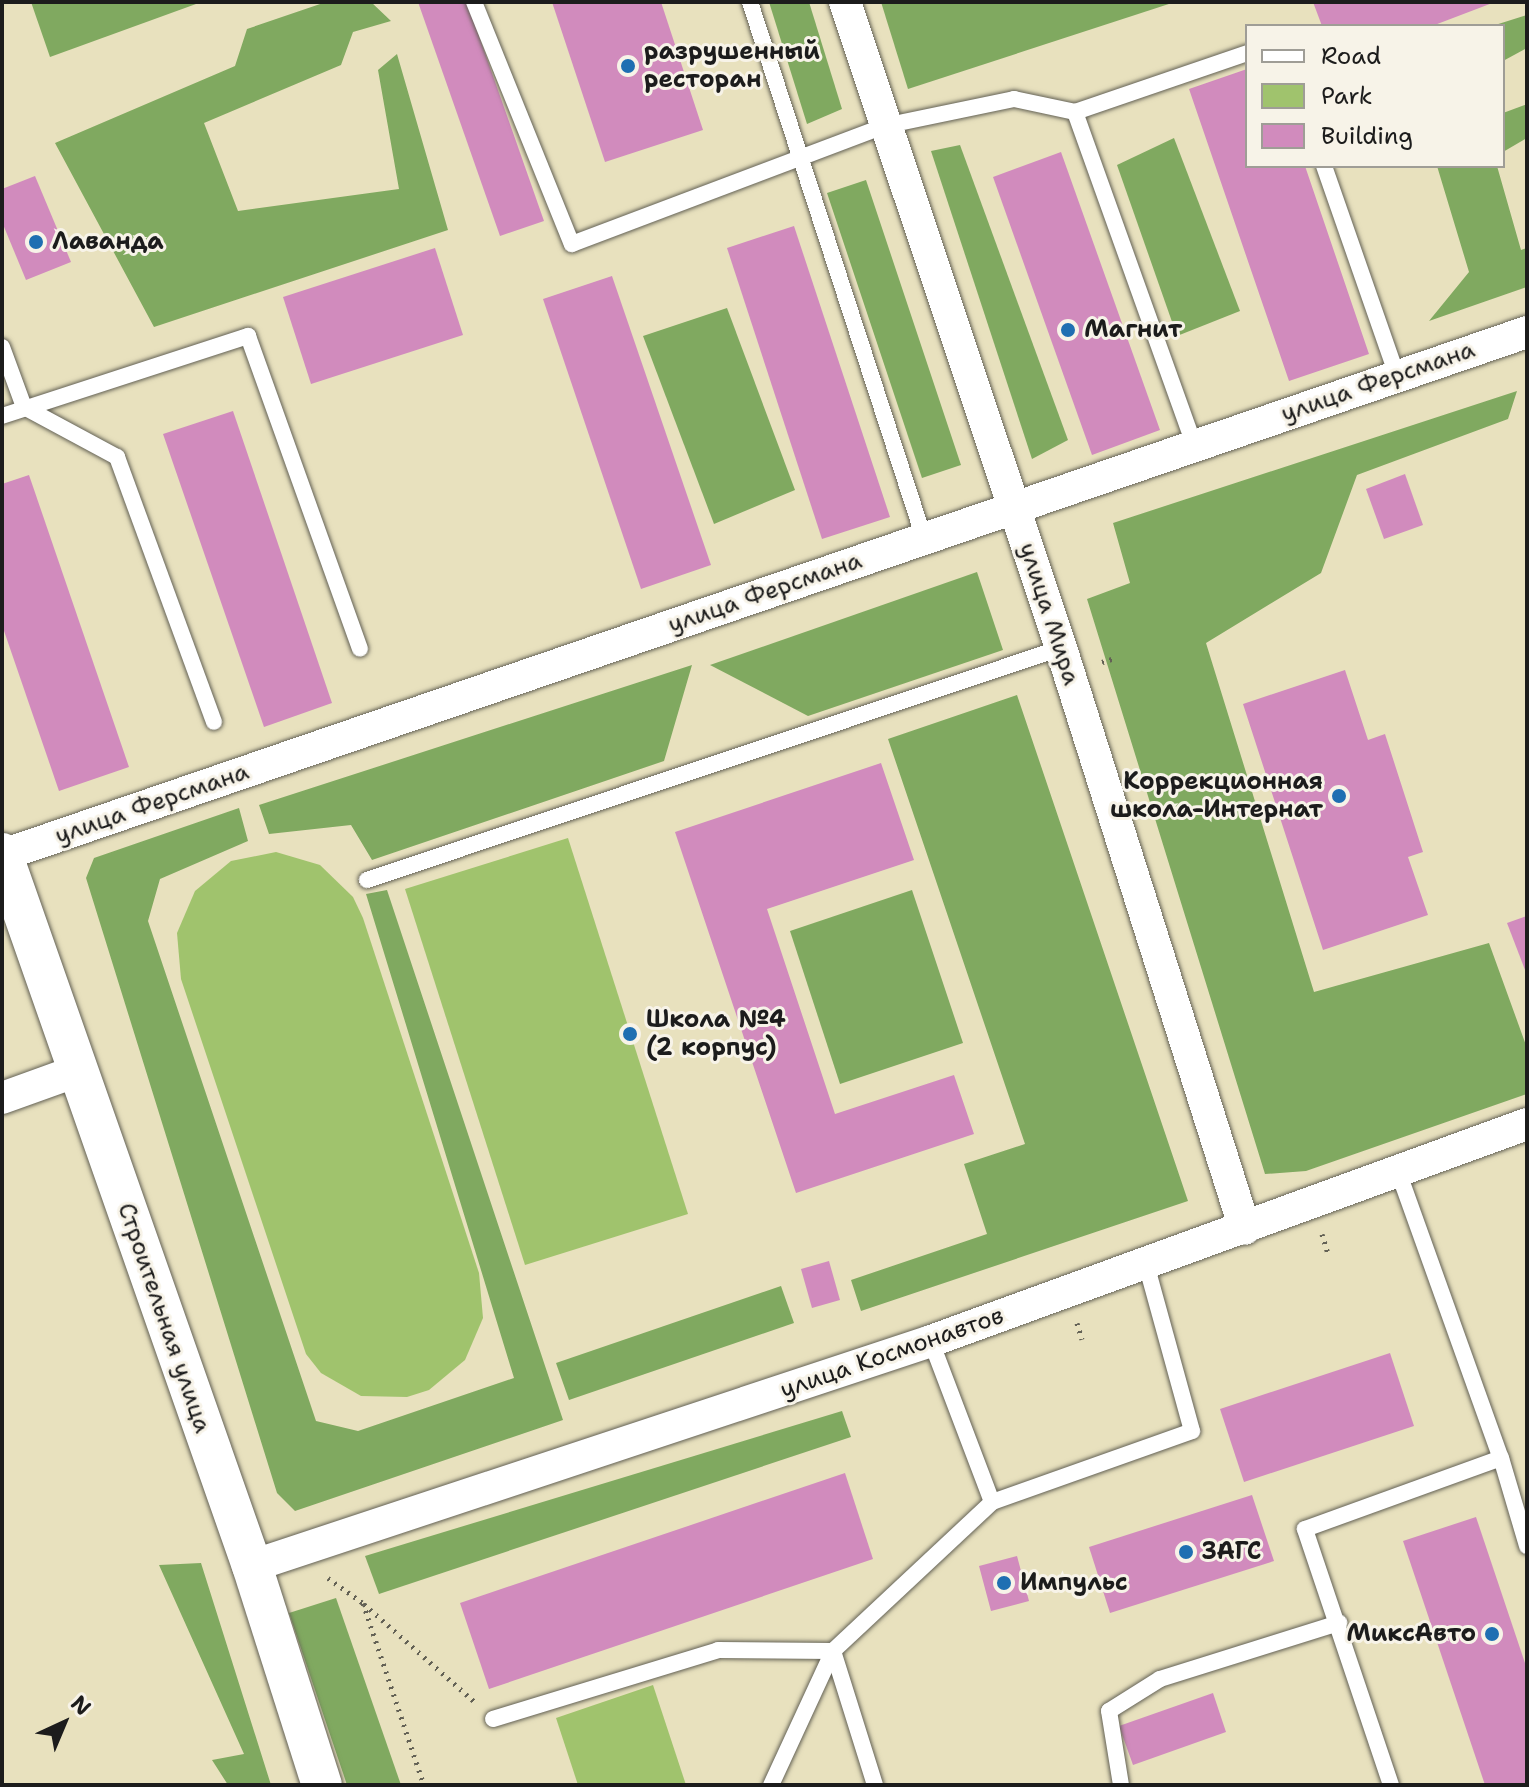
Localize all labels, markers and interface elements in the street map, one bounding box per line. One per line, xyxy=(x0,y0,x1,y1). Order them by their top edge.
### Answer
legend xyxy=(1245,24,1505,168)
place label: разрушенный ресторан xyxy=(644,38,820,94)
text: Road xyxy=(1321,40,1381,72)
marker: разрушенный ресторан xyxy=(619,57,637,75)
text: Park xyxy=(1321,80,1373,112)
text: Building xyxy=(1321,120,1413,152)
place label: Лаванда xyxy=(52,228,164,256)
marker: Лаванда xyxy=(27,233,45,251)
place label: Магнит xyxy=(1084,316,1182,344)
marker: Магнит xyxy=(1059,321,1077,339)
street label: улица Ферсмана xyxy=(1277,335,1479,429)
street label: улица Мира xyxy=(1012,539,1086,689)
street label: улица Ферсмана xyxy=(664,546,866,640)
street label: улица Ферсмана xyxy=(51,757,253,851)
place label: Коррекционная школа-Интернат xyxy=(1110,768,1323,824)
marker: Коррекционная школа-Интернат xyxy=(1330,787,1348,805)
place label: Школа №4 (2 корпус) xyxy=(646,1006,786,1062)
marker: Школа №4 (2 корпус) xyxy=(621,1025,639,1043)
street label: Строительная улица xyxy=(111,1199,217,1437)
street label: улица Космонавтов xyxy=(776,1301,1008,1405)
place label: ЗАГС xyxy=(1202,1538,1261,1566)
marker: ЗАГС xyxy=(1177,1543,1195,1561)
place label: Импульс xyxy=(1020,1569,1128,1597)
marker: Импульс xyxy=(995,1574,1013,1592)
place label: МиксАвто xyxy=(1346,1620,1476,1648)
marker: МиксАвто xyxy=(1483,1625,1501,1643)
north arrow xyxy=(24,1683,104,1763)
text: N xyxy=(65,1689,97,1722)

